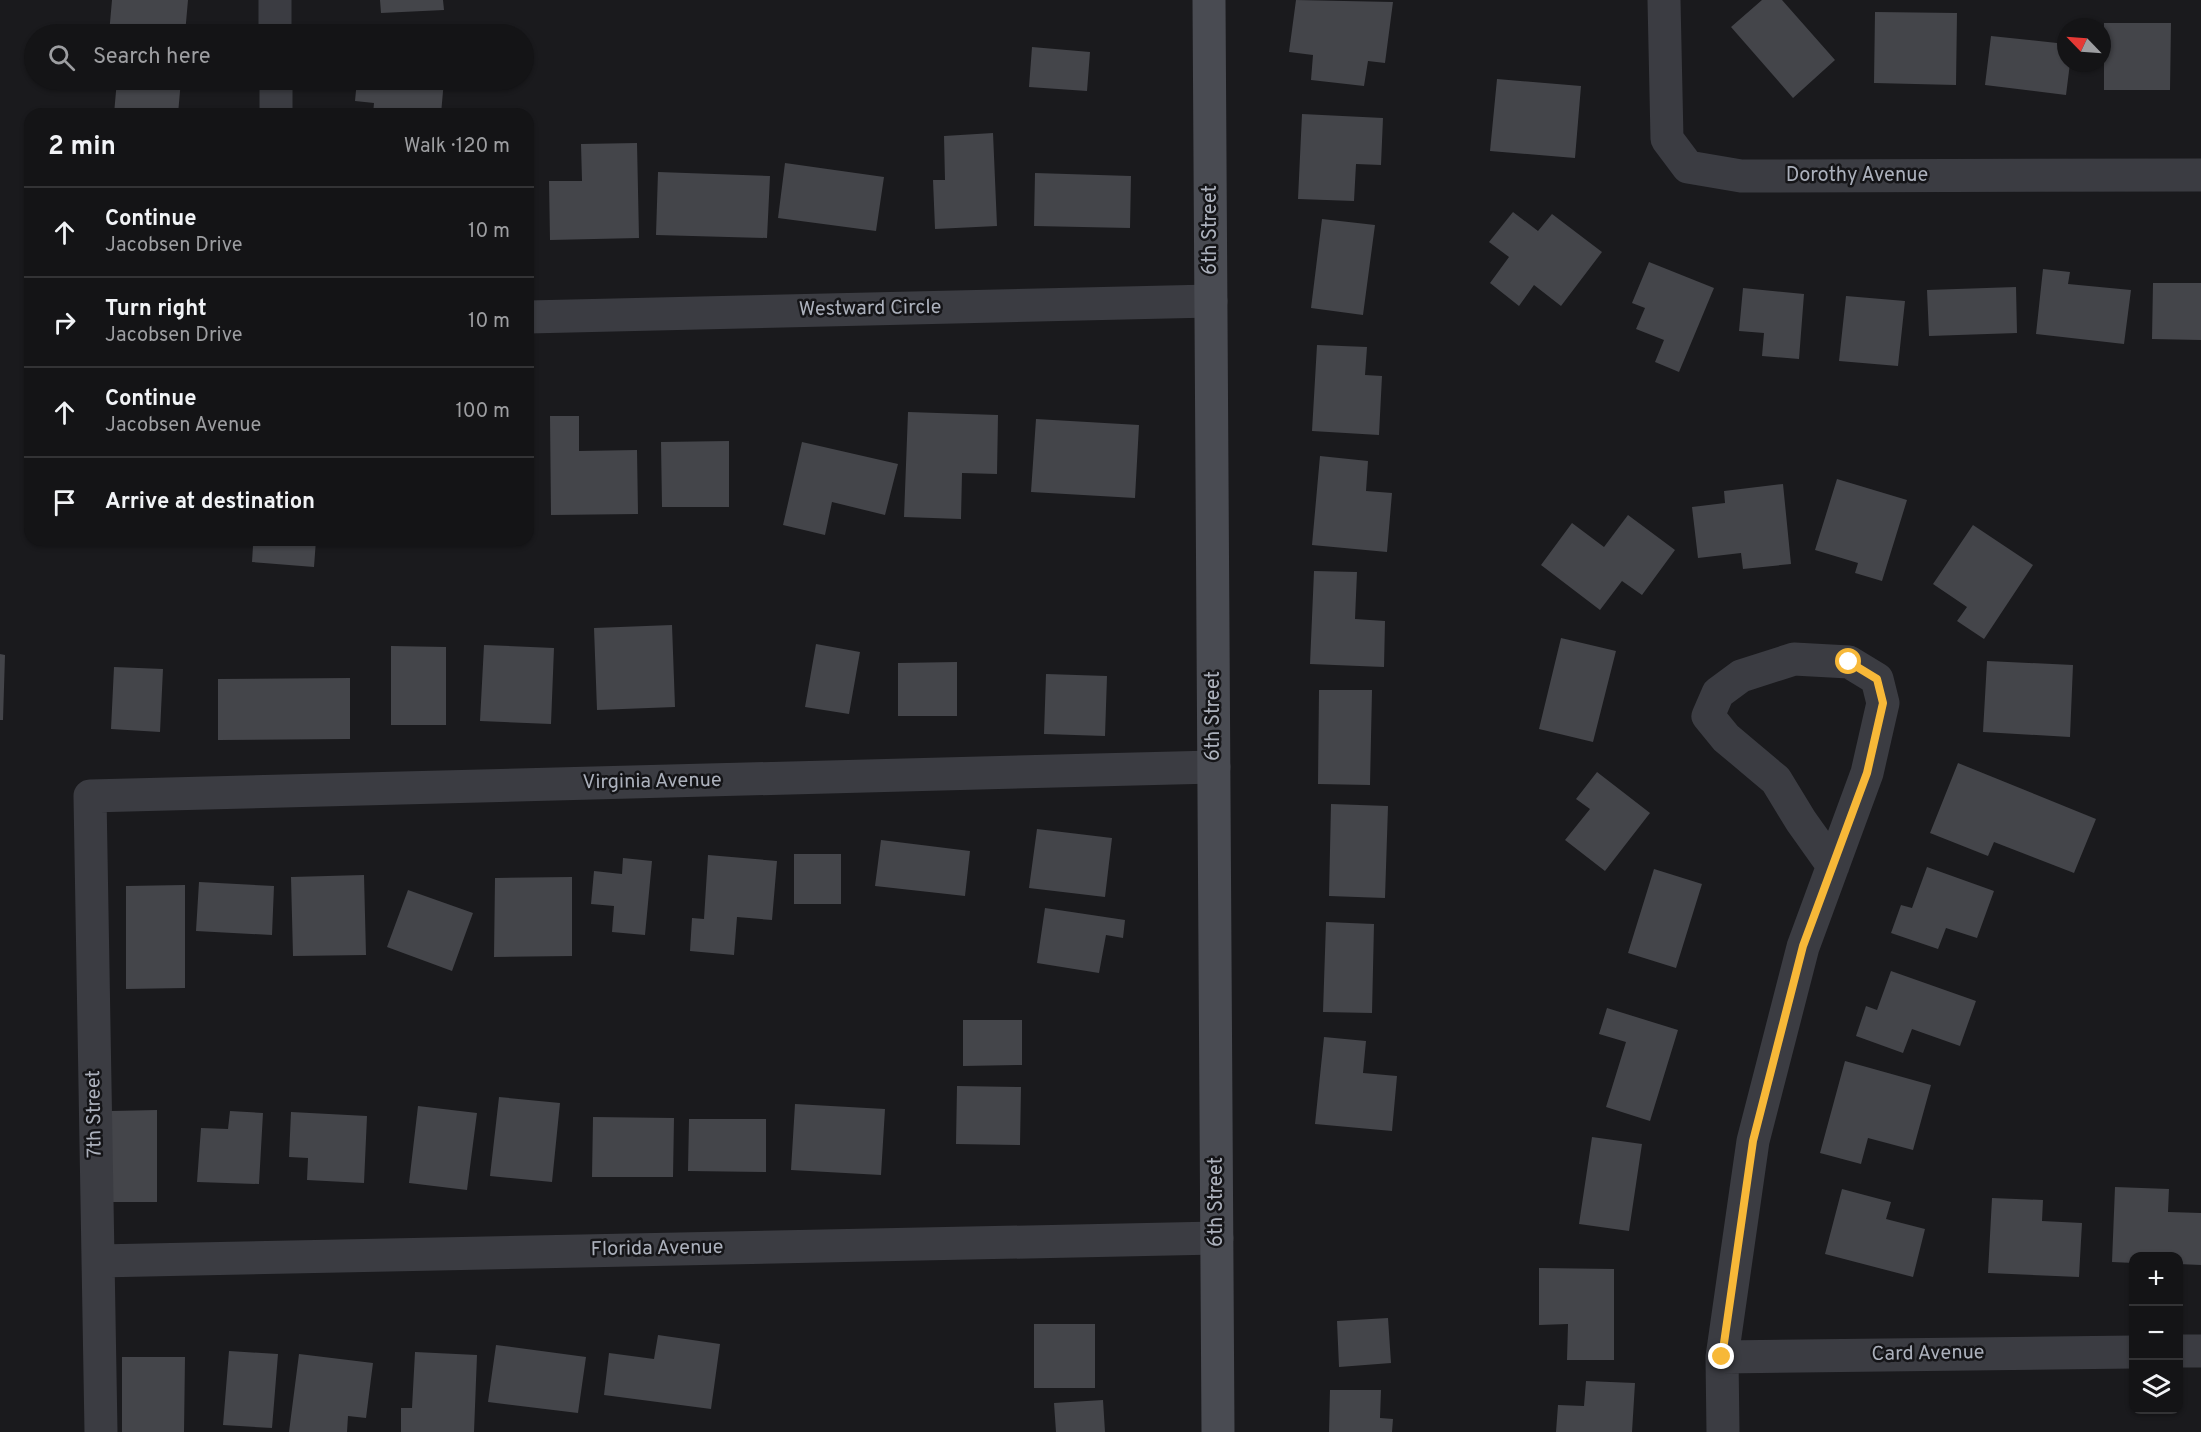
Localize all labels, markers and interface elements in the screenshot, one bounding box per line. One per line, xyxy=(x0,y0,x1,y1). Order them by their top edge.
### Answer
north arrow xyxy=(2057,18,2111,72)
search box xyxy=(24,24,534,90)
icon: search xyxy=(45,41,78,74)
text: Search here xyxy=(93,44,211,71)
text: 2 min xyxy=(48,131,116,164)
text: Walk · 120 m xyxy=(404,134,510,160)
street label: Dorothy Avenue xyxy=(1786,163,1928,189)
street label: 6th Street xyxy=(1198,185,1224,275)
text: Continue xyxy=(105,206,196,233)
icon: ahead xyxy=(48,216,81,249)
text: 10 m xyxy=(468,219,510,245)
text: Jacobsen Drive xyxy=(105,233,243,259)
street label: Westward Circle xyxy=(798,295,942,323)
text: Turn right xyxy=(105,296,207,323)
icon: right xyxy=(48,306,81,339)
text: 10 m xyxy=(468,309,510,335)
text: Jacobsen Drive xyxy=(105,323,243,349)
text: Continue xyxy=(105,386,196,413)
icon: ahead xyxy=(48,396,81,429)
text: 100 m xyxy=(455,399,510,425)
text: Jacobsen Avenue xyxy=(105,413,261,439)
icon: arrive xyxy=(48,486,81,519)
text: Arrive at destination xyxy=(105,489,315,516)
route start xyxy=(1835,648,1861,674)
street label: 6th Street xyxy=(1201,671,1227,761)
street label: Virginia Avenue xyxy=(582,768,722,796)
street label: 7th Street xyxy=(81,1070,109,1158)
street label: 6th Street xyxy=(1204,1157,1230,1247)
street label: Florida Avenue xyxy=(590,1235,724,1263)
map controls xyxy=(2129,1252,2183,1414)
button: + xyxy=(2129,1252,2183,1306)
button: − xyxy=(2129,1306,2183,1360)
street label: Card Avenue xyxy=(1871,1340,1985,1368)
route end xyxy=(1708,1343,1734,1369)
button: layers xyxy=(2129,1360,2183,1414)

